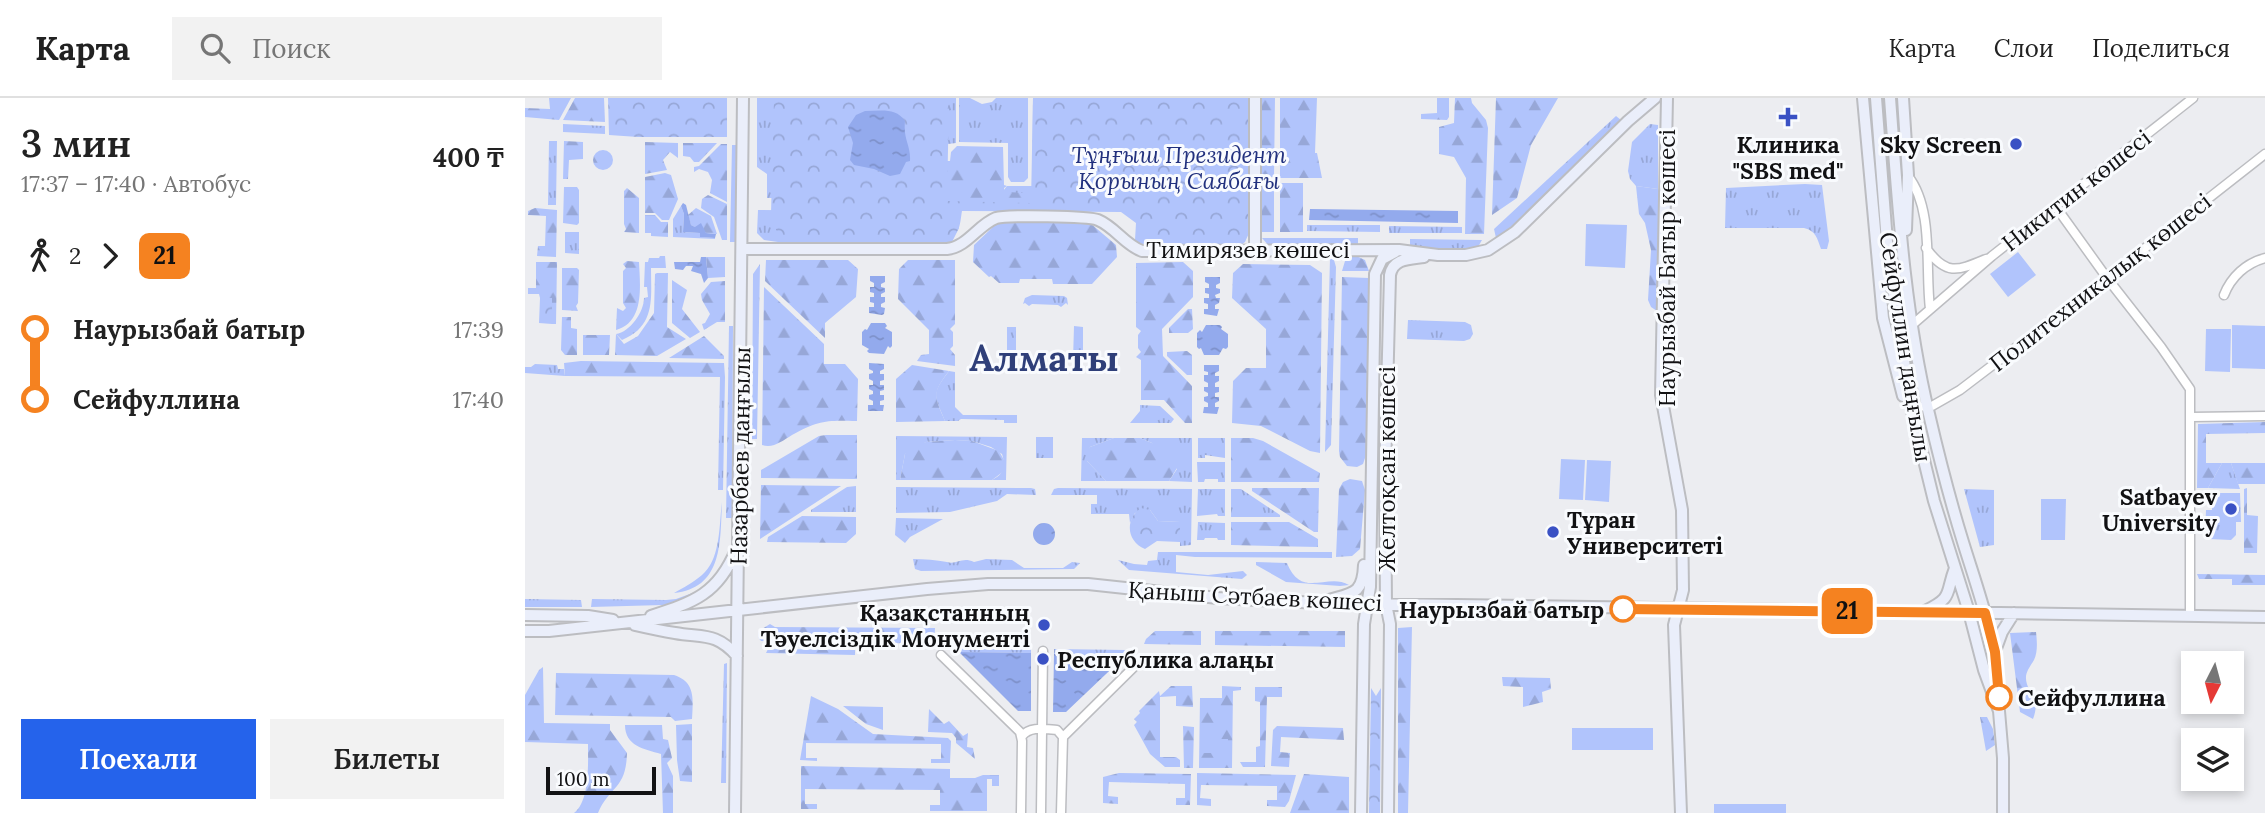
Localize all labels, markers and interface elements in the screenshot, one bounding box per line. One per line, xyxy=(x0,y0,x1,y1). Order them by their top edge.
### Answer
search box xyxy=(172,17,662,80)
text: Карта xyxy=(35,27,130,69)
icon: search xyxy=(196,29,234,67)
text: Поиск xyxy=(252,32,331,65)
text: Карта xyxy=(1888,33,1956,64)
text: Слои xyxy=(1994,33,2054,64)
text: Поделиться xyxy=(2092,33,2230,64)
marker: Клиника "SBS med" xyxy=(1778,107,1798,127)
text: 3 мин xyxy=(21,119,131,167)
street label: Никитин көшесі xyxy=(1996,123,2156,257)
street label: Наурызбай Батыр көшесі xyxy=(1652,129,1681,407)
place label: Клиника "SBS med" xyxy=(1733,130,1844,185)
place label: Sky Screen xyxy=(1880,130,2002,159)
marker: Sky Screen xyxy=(2008,136,2024,152)
park label: Тұңғыш Президент Қорының Саябағы xyxy=(1072,140,1286,195)
text: 400 ₸ xyxy=(433,141,504,174)
text: 17:37 – 17:40 · Автобус xyxy=(21,169,251,198)
street label: Политехникалық көшесі xyxy=(1983,186,2217,378)
street label: Сейфуллин даңғылы xyxy=(1873,230,1939,464)
street label: Тимирязев көшесі xyxy=(1146,235,1350,264)
icon: walk xyxy=(21,237,59,275)
icon: forward xyxy=(91,237,129,275)
text: 21 xyxy=(153,240,176,271)
text: 2 xyxy=(69,241,81,270)
text: Наурызбай батыр xyxy=(73,313,305,346)
text: 17:39 xyxy=(453,315,504,344)
district label: Алматы xyxy=(969,334,1119,381)
street label: Назарбаев даңғылы xyxy=(724,347,756,565)
street label: Желтоқсан көшесі xyxy=(1372,366,1401,572)
text: Сейфуллина xyxy=(73,383,240,416)
text: 17:40 xyxy=(453,385,504,414)
place label: Satbayev University xyxy=(2102,482,2218,537)
marker: Satbayev University xyxy=(2223,501,2239,517)
place label: Тұран Университеті xyxy=(1567,505,1723,560)
marker: Тұран Университеті xyxy=(1545,524,1561,540)
street label: Қаныш Сәтбаев көшесі xyxy=(1127,575,1383,617)
line badge: 21 xyxy=(1815,588,1879,634)
place label: Наурызбай батыр xyxy=(1399,595,1604,624)
text: 21 xyxy=(1836,595,1858,626)
marker: Наурызбай батыр xyxy=(1610,596,1636,622)
place label: Қазақстанның Тәуелсіздік Монументі xyxy=(761,598,1030,653)
marker: Қазақстанның Тәуелсіздік Монументі xyxy=(1036,617,1052,633)
place label: Республика алаңы xyxy=(1057,645,1274,674)
marker: Республика алаңы xyxy=(1035,651,1051,667)
north arrow xyxy=(2181,651,2243,714)
map controls xyxy=(2181,651,2244,791)
place label: Сейфуллина xyxy=(2018,683,2166,712)
marker: Сейфуллина xyxy=(1986,684,2012,710)
button: Поехали xyxy=(21,719,256,799)
button: Билеты xyxy=(270,719,504,799)
button: layers xyxy=(2181,728,2244,791)
scale bar xyxy=(546,764,656,796)
text: 100 m xyxy=(557,767,610,791)

